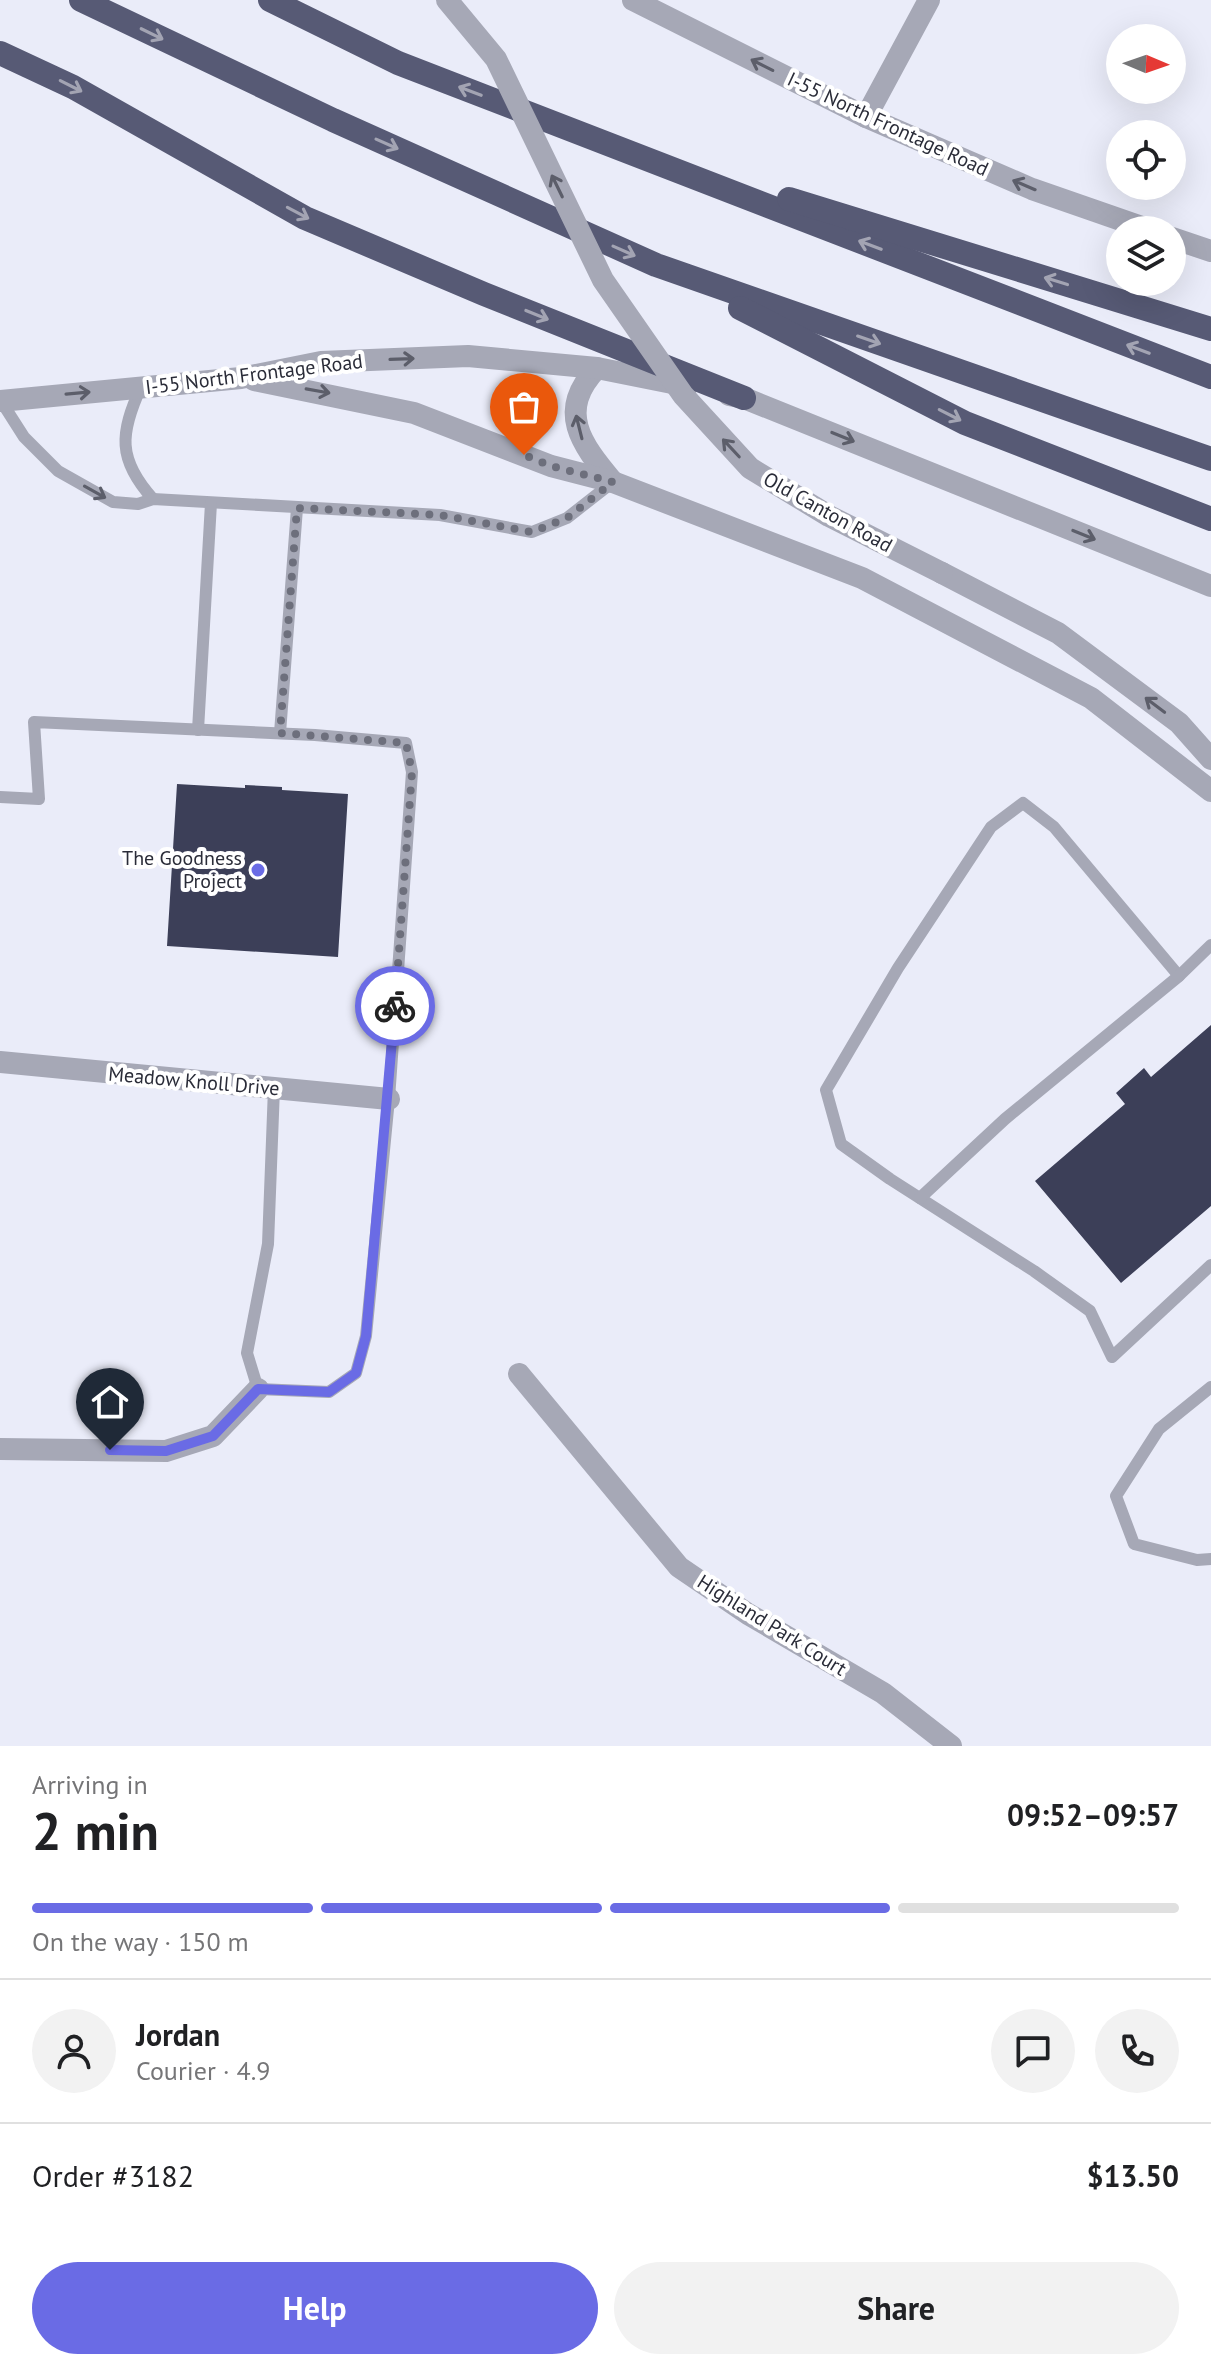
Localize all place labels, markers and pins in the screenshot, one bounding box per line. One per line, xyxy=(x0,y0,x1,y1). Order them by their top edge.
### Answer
pin xyxy=(490,373,558,455)
place label: The Goodness Project xyxy=(122,845,242,894)
marker: The Goodness Project xyxy=(249,861,267,879)
pin xyxy=(76,1368,144,1450)

